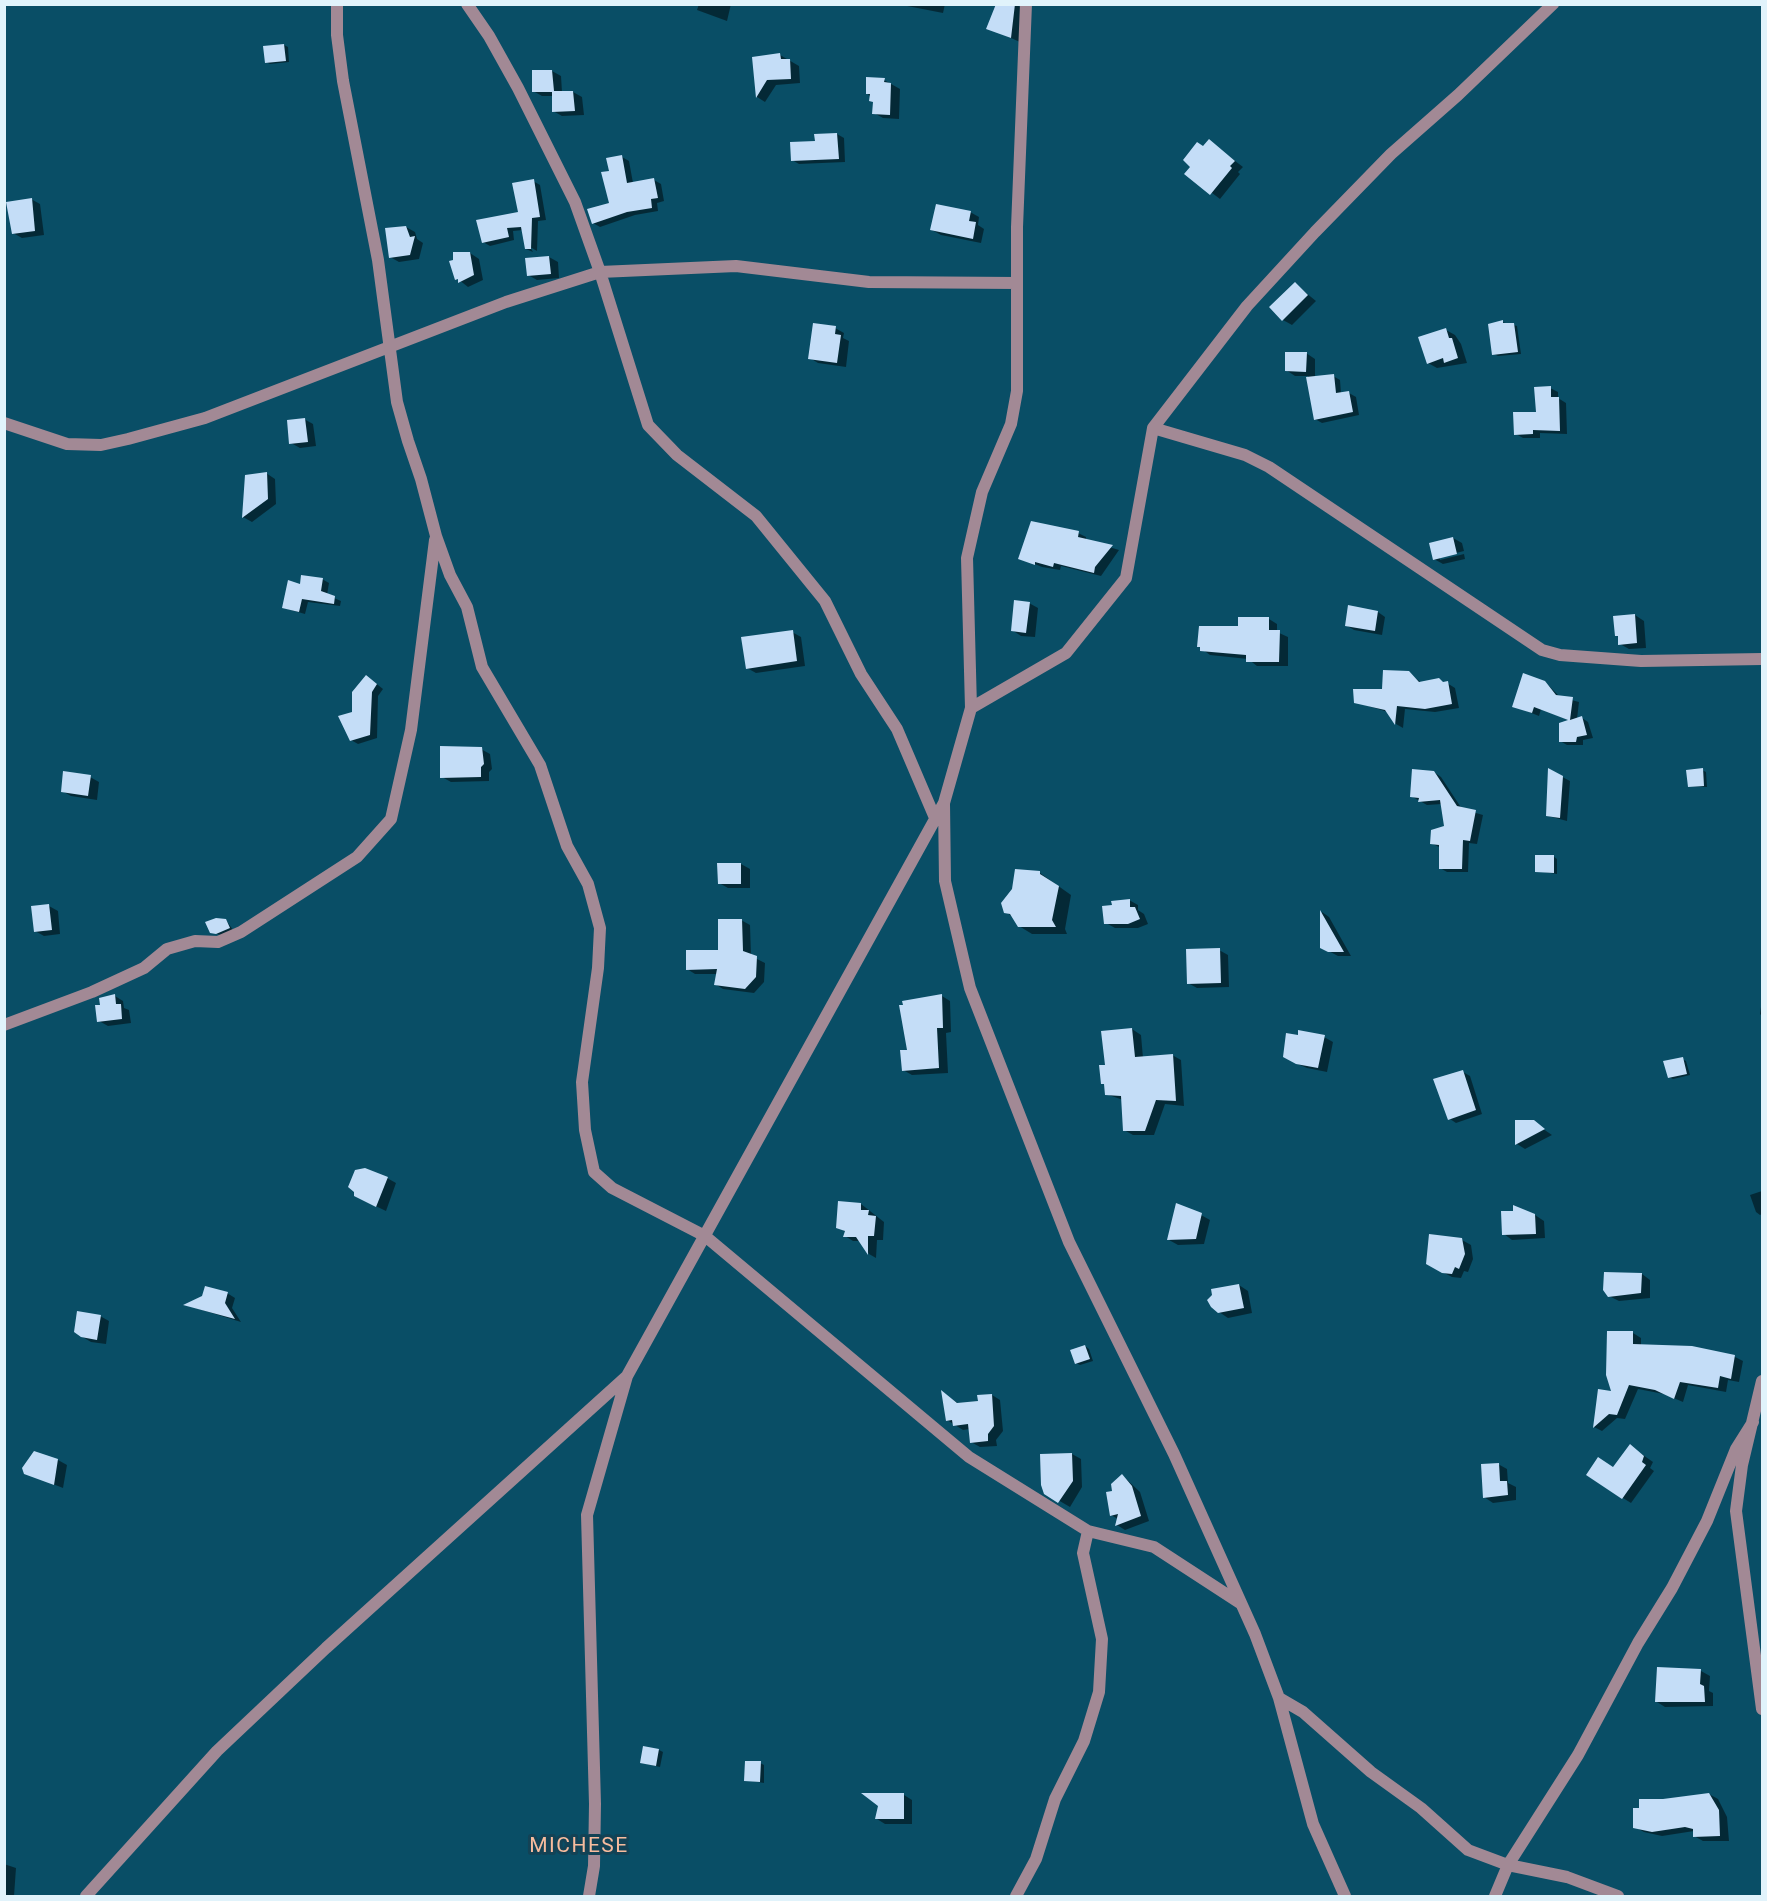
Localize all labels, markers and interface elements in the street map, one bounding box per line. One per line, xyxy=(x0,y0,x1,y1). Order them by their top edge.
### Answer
district label: MICHESE xyxy=(529,1834,629,1860)

